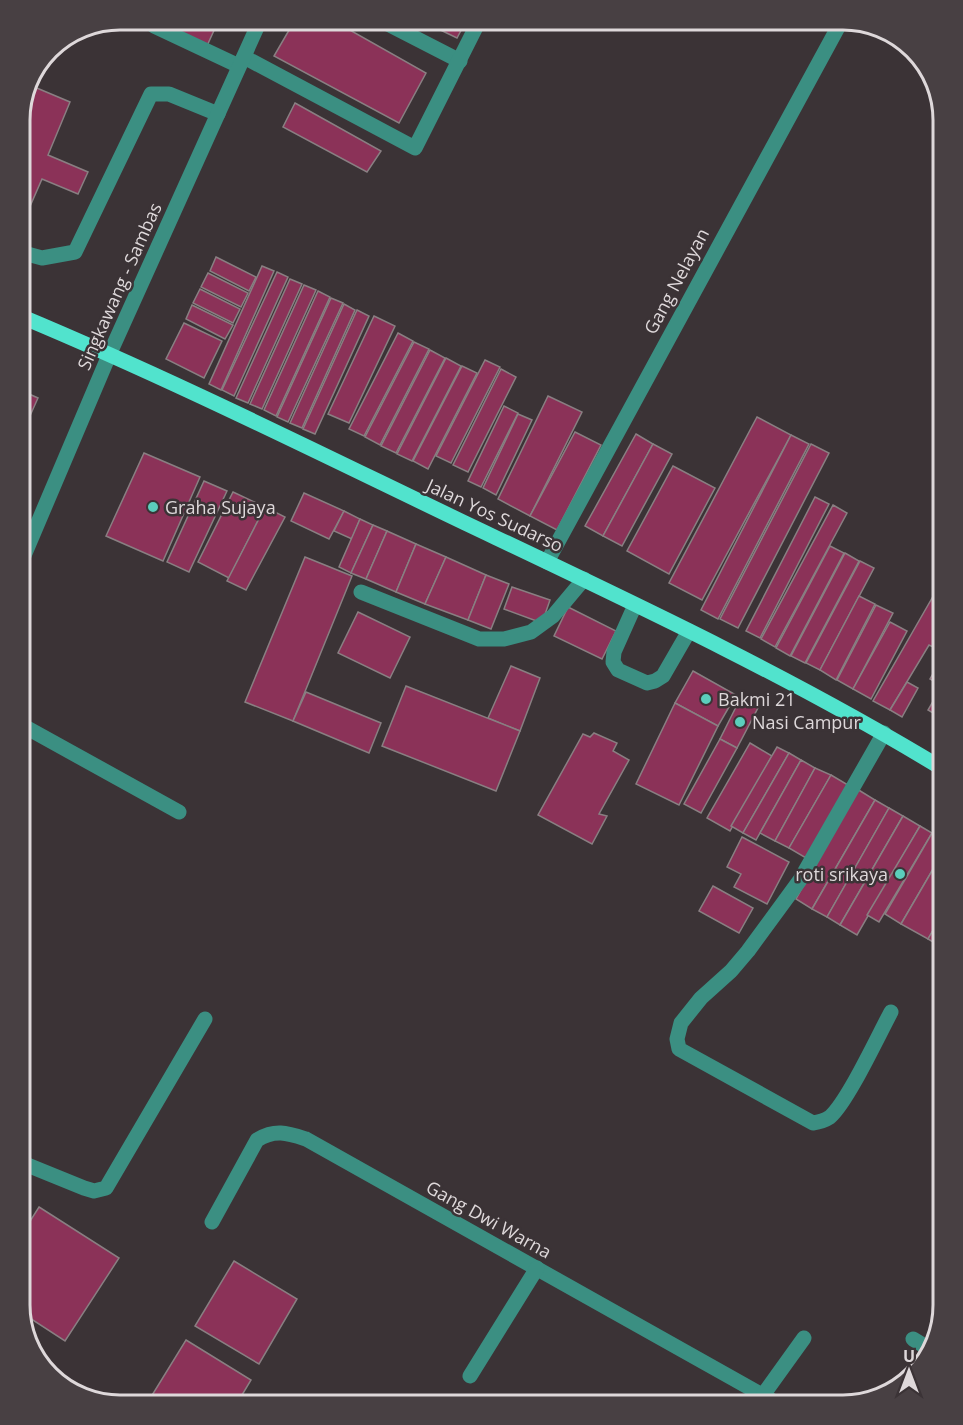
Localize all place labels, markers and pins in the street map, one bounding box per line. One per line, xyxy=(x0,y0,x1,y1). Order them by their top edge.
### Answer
place label: Graha Sujaya xyxy=(165,495,276,519)
marker: Graha Sujaya xyxy=(146,500,160,514)
place label: Bakmi 21 xyxy=(718,687,796,711)
marker: Bakmi 21 xyxy=(699,692,713,706)
place label: Nasi Campur xyxy=(752,710,861,734)
marker: Nasi Campur xyxy=(733,715,747,729)
place label: roti srikaya xyxy=(795,862,888,886)
marker: roti srikaya xyxy=(893,867,907,881)

